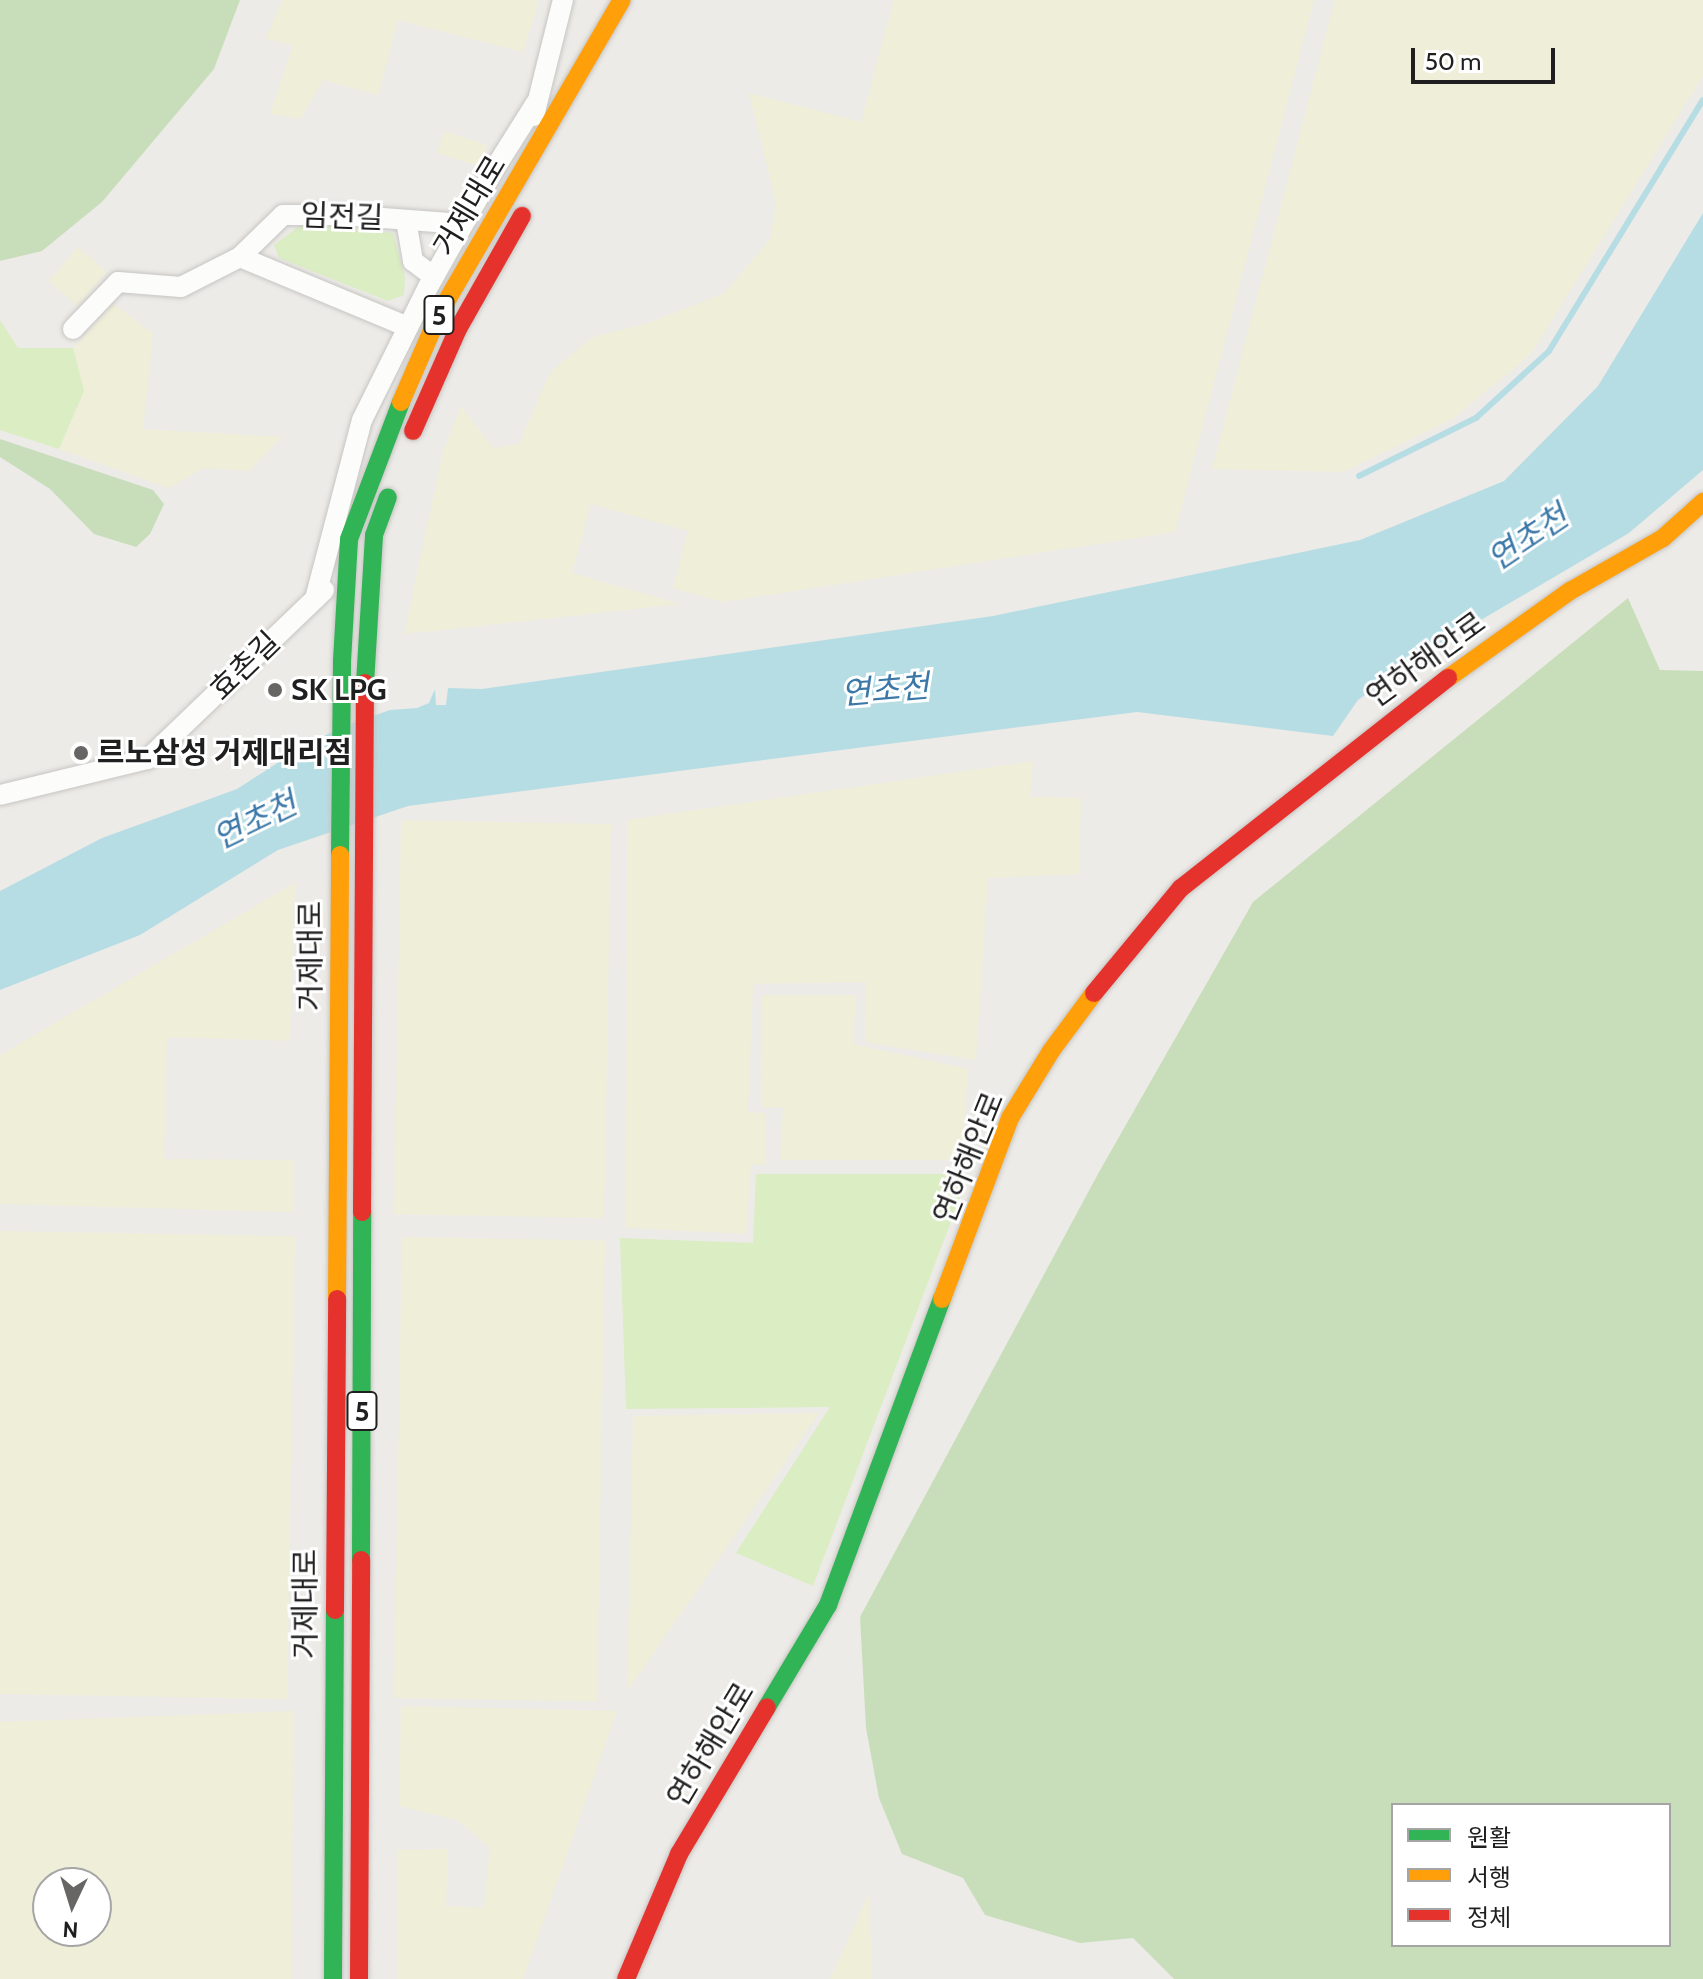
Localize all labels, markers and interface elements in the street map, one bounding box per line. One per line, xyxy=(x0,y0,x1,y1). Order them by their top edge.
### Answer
scale bar xyxy=(1415,32,1559,82)
text: 50 m xyxy=(1425,47,1481,76)
street label: 거제대로 xyxy=(426,149,514,263)
street label: 임전길 xyxy=(300,198,384,236)
road number: 5 xyxy=(423,291,455,339)
water label: 연초천 xyxy=(1481,497,1575,579)
street label: 연하해안로 xyxy=(1360,605,1492,715)
street label: 효촌길 xyxy=(203,624,287,708)
water label: 연초천 xyxy=(839,667,931,713)
place label: SK LPG xyxy=(291,672,387,708)
marker: SK LPG xyxy=(266,681,284,699)
place label: 르노삼성 거제대리점 xyxy=(97,735,352,771)
marker: 르노삼성 거제대리점 xyxy=(72,744,90,762)
water label: 연초천 xyxy=(207,784,303,858)
street label: 거제대로 xyxy=(293,901,329,1011)
street label: 연하해안로 xyxy=(926,1087,1012,1229)
road number: 5 xyxy=(346,1387,378,1435)
street label: 거제대로 xyxy=(288,1549,324,1659)
street label: 연하해안로 xyxy=(660,1677,762,1813)
legend xyxy=(1391,1803,1671,1947)
text: 원활 xyxy=(1467,1823,1511,1852)
text: 서행 xyxy=(1467,1863,1511,1892)
north arrow xyxy=(32,1867,112,1947)
text: 정체 xyxy=(1467,1903,1511,1932)
text: N xyxy=(62,1915,79,1943)

